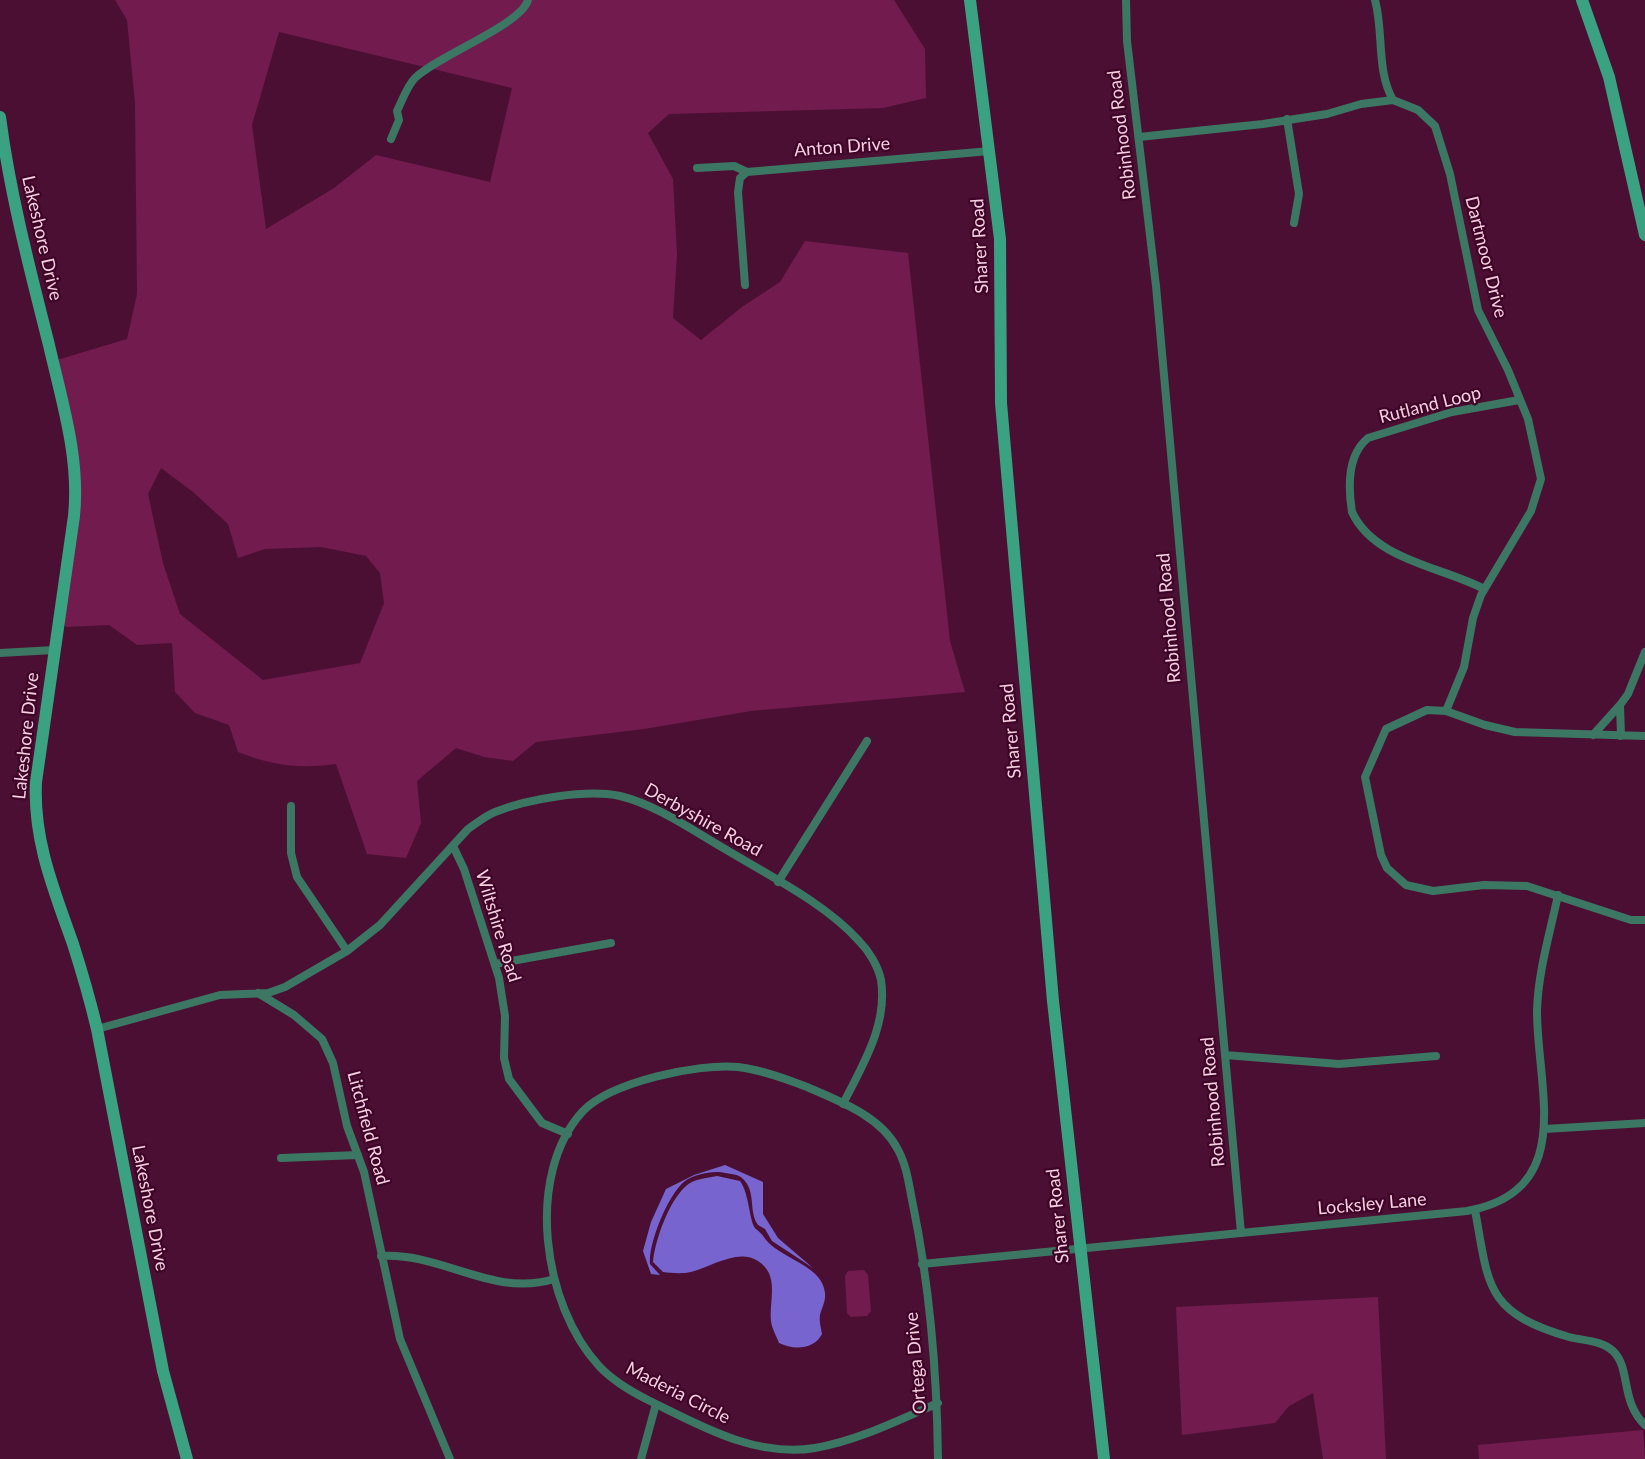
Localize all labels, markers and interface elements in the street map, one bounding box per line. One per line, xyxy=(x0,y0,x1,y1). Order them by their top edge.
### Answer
street label: Robinhood Road xyxy=(1103,69,1141,201)
street label: Anton Drive xyxy=(793,133,891,161)
street label: Lakeshore Drive xyxy=(17,173,67,303)
street label: Dartmoor Drive xyxy=(1460,194,1512,320)
street label: Sharer Road xyxy=(967,198,993,294)
street label: Rutland Loop xyxy=(1377,382,1483,428)
street label: Robinhood Road xyxy=(1153,552,1185,684)
street label: Lakeshore Drive xyxy=(9,671,43,801)
street label: Sharer Road xyxy=(996,683,1026,779)
street label: Derbyshire Road xyxy=(640,779,766,861)
street label: Wiltshire Road xyxy=(471,867,525,985)
street label: Robinhood Road xyxy=(1197,1036,1229,1168)
street label: Litchfield Road xyxy=(342,1069,394,1187)
street label: Lakeshore Drive xyxy=(127,1143,173,1273)
street label: Sharer Road xyxy=(1042,1167,1074,1265)
street label: Locksley Lane xyxy=(1317,1188,1427,1220)
street label: Ortega Drive xyxy=(901,1311,931,1415)
street label: Maderia Circle xyxy=(622,1357,734,1429)

